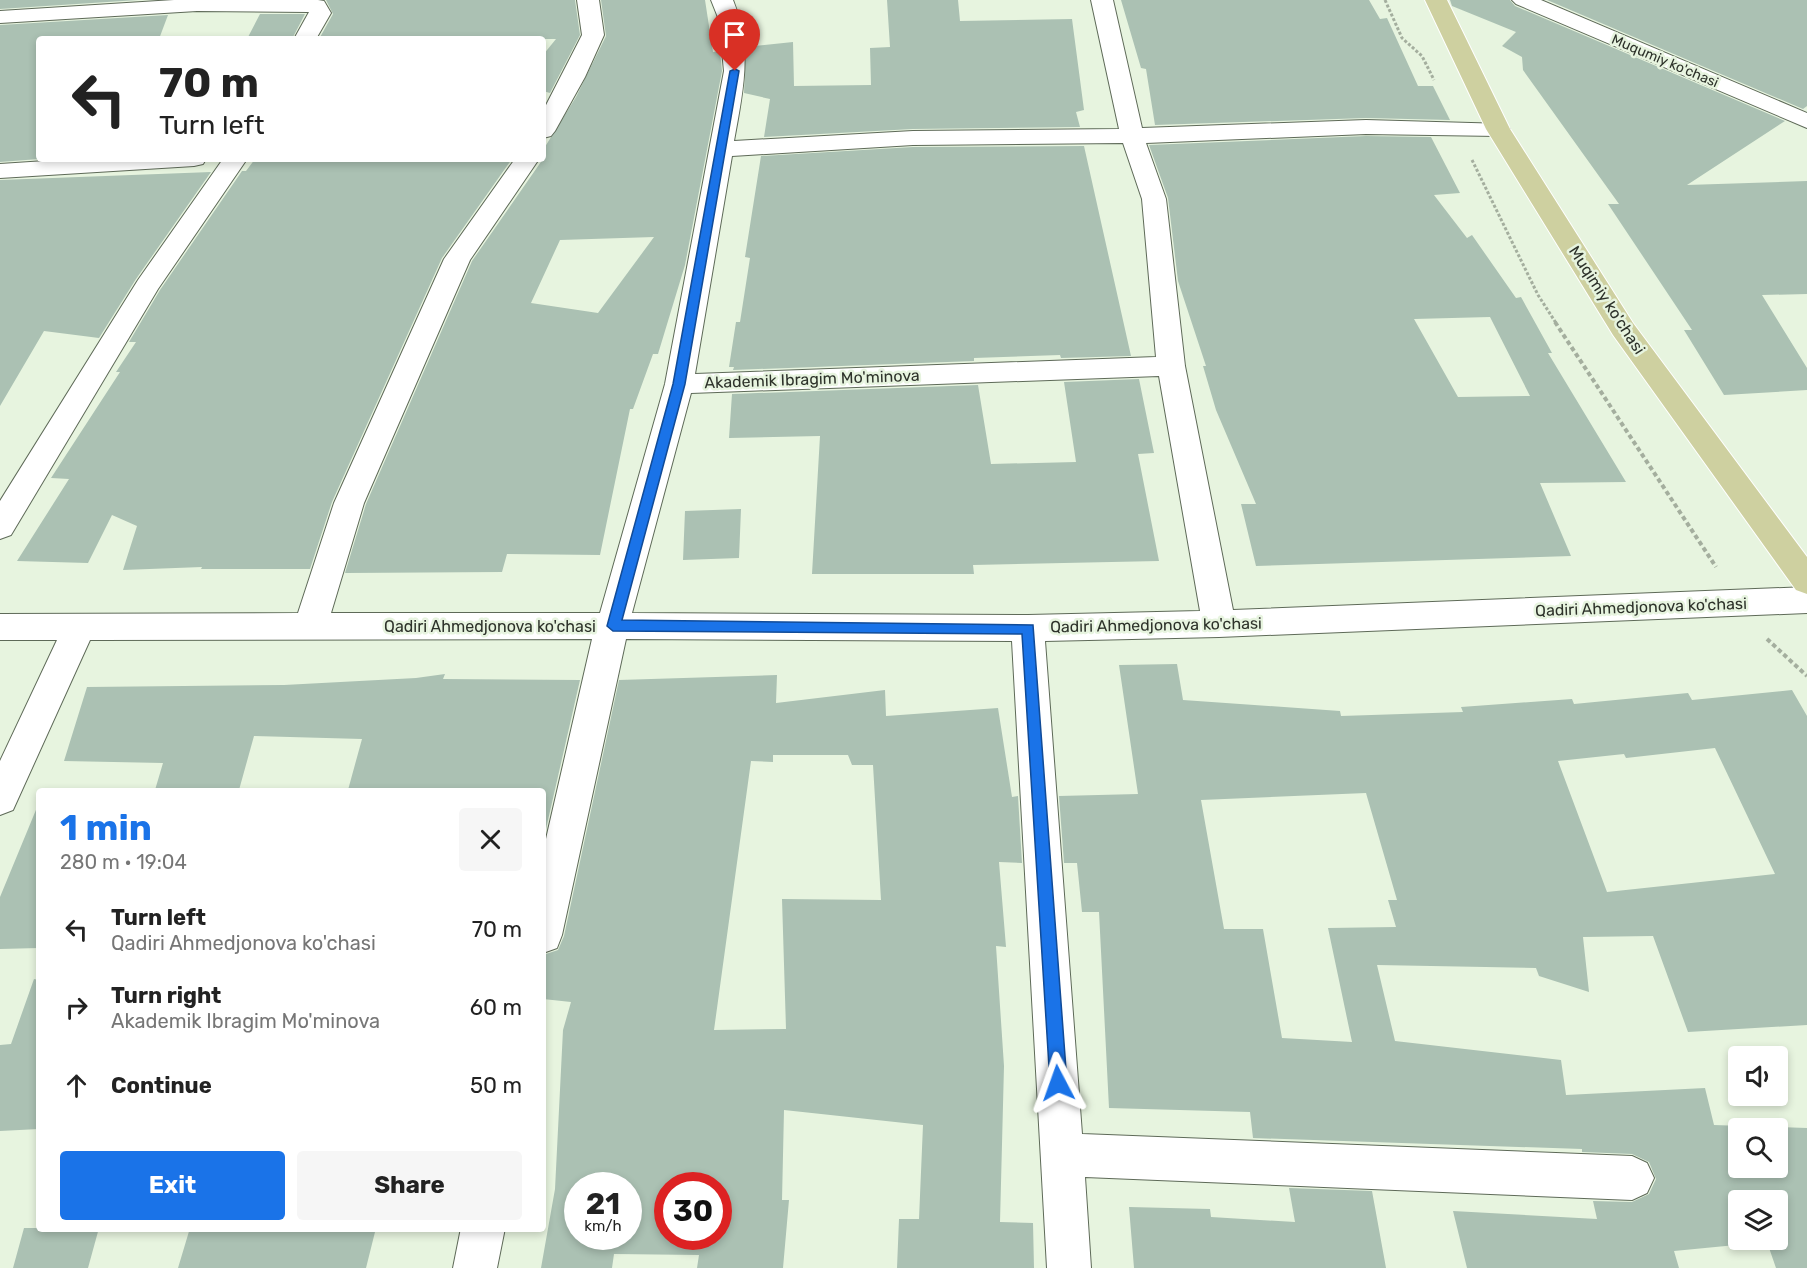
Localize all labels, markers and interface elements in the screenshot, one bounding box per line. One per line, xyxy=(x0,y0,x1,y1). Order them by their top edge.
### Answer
pin xyxy=(709,9,760,71)
icon: arrive xyxy=(718,18,751,51)
street label: Muqumiy ko'chasi xyxy=(1609,31,1721,91)
text: 70 m xyxy=(159,58,259,108)
icon: left xyxy=(60,60,138,138)
text: Turn left xyxy=(159,109,264,141)
street label: Muqimiy ko'chasi xyxy=(1565,242,1649,358)
street label: Akademik Ibragim Mo'minova xyxy=(704,366,920,392)
street label: Qadiri Ahmedjonova ko'chasi xyxy=(1535,594,1747,620)
street label: Qadiri Ahmedjonova ko'chasi xyxy=(1050,614,1262,636)
street label: Qadiri Ahmedjonova ko'chasi xyxy=(384,617,596,636)
text: 1 min xyxy=(60,806,152,849)
button: close xyxy=(459,808,522,871)
text: 280 m · 19:04 xyxy=(60,850,187,874)
text: Turn left xyxy=(111,904,206,931)
icon: left xyxy=(60,913,93,946)
text: 70 m xyxy=(472,916,522,943)
text: Qadiri Ahmedjonova ko'chasi xyxy=(111,931,376,955)
text: Turn right xyxy=(111,982,221,1009)
icon: right xyxy=(60,991,93,1024)
text: 60 m xyxy=(470,994,522,1021)
text: Akademik Ibragim Mo'minova xyxy=(111,1009,380,1033)
map controls xyxy=(1728,1046,1788,1250)
button: sound xyxy=(1728,1046,1788,1106)
position arrow xyxy=(1026,1051,1090,1115)
icon: ahead xyxy=(60,1069,93,1102)
text: Continue xyxy=(111,1072,212,1099)
text: 50 m xyxy=(470,1072,522,1099)
button: search xyxy=(1728,1118,1788,1178)
button: Exit xyxy=(60,1151,285,1220)
button: Share xyxy=(297,1151,522,1220)
speed limit sign: 30 xyxy=(654,1172,732,1250)
text: 21 xyxy=(586,1186,620,1222)
button: layers xyxy=(1728,1190,1788,1250)
text: km/h xyxy=(584,1217,622,1235)

